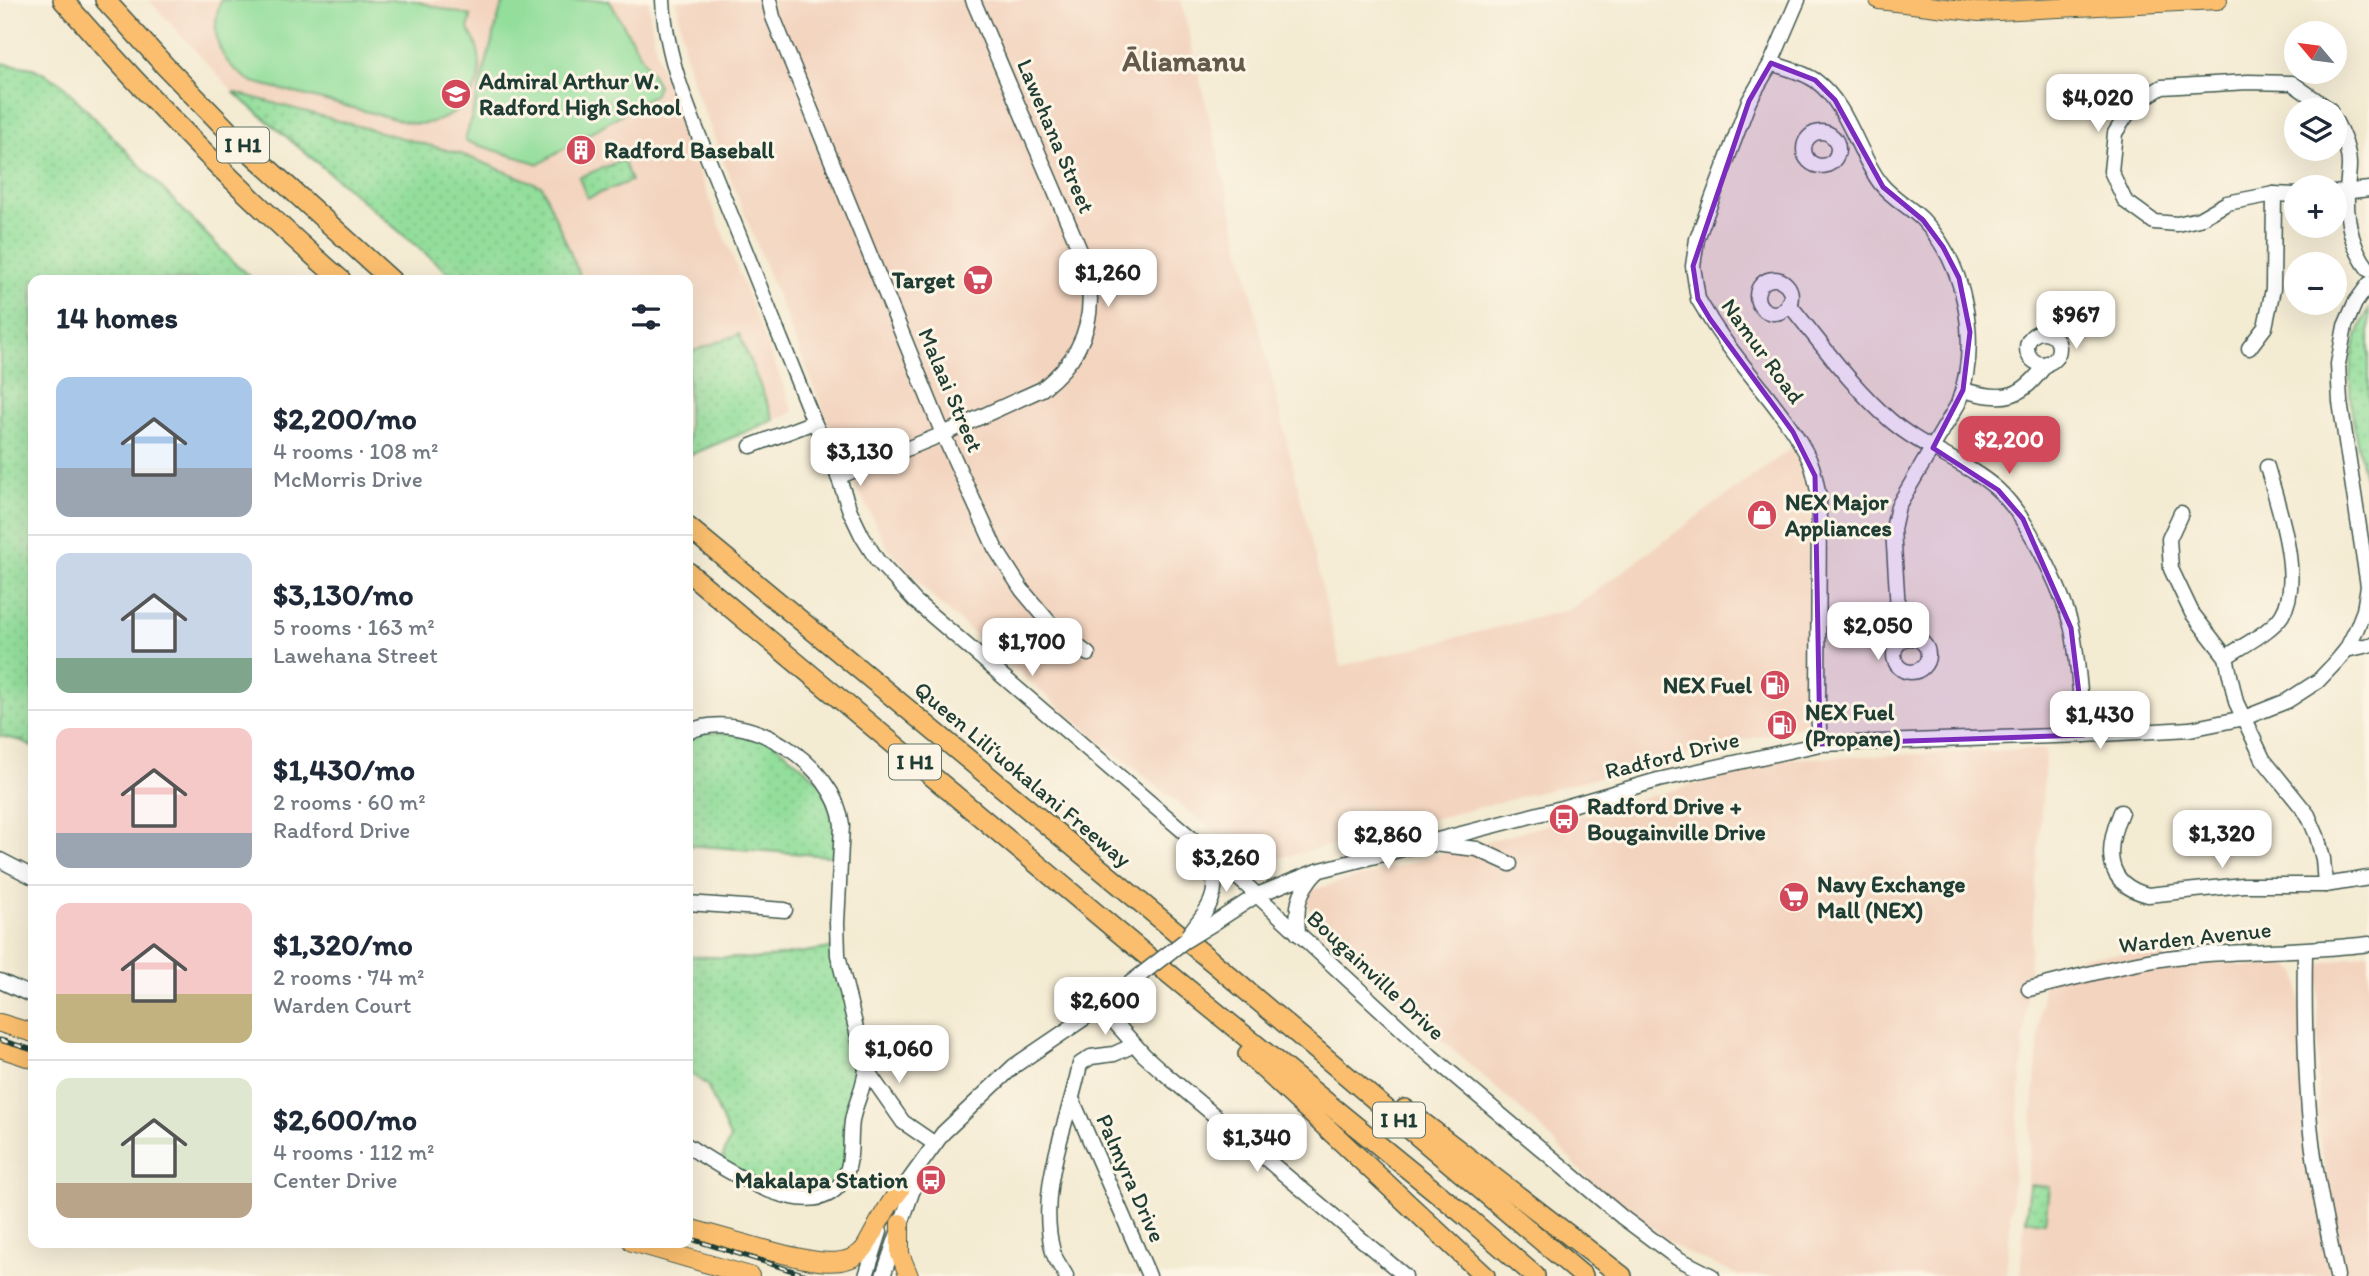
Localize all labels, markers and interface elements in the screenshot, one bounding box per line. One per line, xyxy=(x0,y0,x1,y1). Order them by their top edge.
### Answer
north arrow xyxy=(2284,21,2347,84)
map controls xyxy=(2284,21,2347,315)
district label: Āliamanu xyxy=(1121,42,1246,79)
street label: Lawehana Street xyxy=(1011,55,1101,218)
place label: Admiral Arthur W. Radford High School xyxy=(478,67,682,121)
pin: $4,020 xyxy=(2041,74,2155,134)
school or university icon: Admiral Arthur W. Radford High School xyxy=(439,77,473,111)
text: $4,020 xyxy=(2062,83,2134,111)
button: layers xyxy=(2284,98,2347,161)
road number: I H1 xyxy=(217,128,269,162)
building icon: Radford Baseball xyxy=(564,133,598,167)
place label: Radford Baseball xyxy=(604,136,775,164)
button: + xyxy=(2284,175,2347,238)
pin: $1,260 xyxy=(1051,250,1165,309)
button: − xyxy=(2284,252,2347,315)
text: $1,260 xyxy=(1075,258,1141,286)
supermarket icon: Target xyxy=(961,263,995,297)
place label: Target xyxy=(891,266,955,294)
pin: $967 xyxy=(2035,292,2117,351)
street label: Namur Road xyxy=(1715,293,1811,410)
icon: filters xyxy=(627,298,665,336)
text: 14 homes xyxy=(56,299,178,336)
text: $967 xyxy=(2052,300,2100,328)
street label: Malaai Street xyxy=(912,324,990,456)
text: $2,200/mo xyxy=(273,400,417,437)
icon: home xyxy=(112,405,196,489)
pin: $2,200 xyxy=(1952,416,2066,476)
text: $2,200 xyxy=(1974,425,2044,453)
pin: $3,130 xyxy=(803,428,917,488)
text: 4 rooms · 108 m² xyxy=(273,437,438,465)
text: $3,130 xyxy=(826,437,894,465)
text: McMorris Drive xyxy=(273,465,423,493)
place label: NEX Major Appliances xyxy=(1784,488,1892,542)
shop icon: NEX Major Appliances xyxy=(1745,498,1779,532)
text: $3,130/mo xyxy=(273,576,414,613)
icon: home xyxy=(112,581,196,665)
pin: $2,050 xyxy=(1821,602,1935,662)
text: $2,050 xyxy=(1843,611,1913,639)
text: 5 rooms · 163 m² xyxy=(273,613,435,641)
pin: $1,700 xyxy=(975,618,1089,678)
text: $1,700 xyxy=(998,627,1066,655)
text: Lawehana Street xyxy=(273,641,438,669)
fuel station icon: NEX Fuel xyxy=(1758,668,1792,702)
place label: NEX Fuel xyxy=(1663,671,1752,699)
street label: Queen Liliʻuokalani Freeway xyxy=(909,675,1137,873)
pin: $1,430 xyxy=(2043,692,2157,751)
place label: NEX Fuel (Propane) xyxy=(1805,698,1901,752)
text: $1,430 xyxy=(2066,700,2134,728)
fuel station icon: NEX Fuel (Propane) xyxy=(1765,708,1799,742)
street label: Radford Drive xyxy=(1602,725,1742,785)
road number: I H1 xyxy=(889,744,941,780)
text: $1,430/mo xyxy=(273,751,415,788)
icon: home xyxy=(112,756,196,840)
text: 2 rooms · 60 m² xyxy=(273,788,426,816)
place label: Radford Drive + Bougainville Drive xyxy=(1587,792,1766,846)
bus stop icon: Radford Drive + Bougainville Drive xyxy=(1547,802,1581,836)
pin: $1,320 xyxy=(2165,810,2279,870)
pin: $2,860 xyxy=(1331,812,1445,871)
text: Radford Drive xyxy=(273,816,410,844)
text: $1,320 xyxy=(2189,819,2255,847)
text: $2,860 xyxy=(1354,820,1422,848)
pin: $3,260 xyxy=(1169,834,1283,894)
text: $3,260 xyxy=(1192,843,1260,871)
place label: Navy Exchange Mall (NEX) xyxy=(1817,870,1965,924)
supermarket icon: Navy Exchange Mall (NEX) xyxy=(1777,880,1811,914)
street label: Bougainville Drive xyxy=(1301,904,1451,1046)
street label: Warden Avenue xyxy=(2117,915,2273,959)
text: $1,320/mo xyxy=(273,926,413,963)
icon: home xyxy=(112,931,196,1015)
text: 2 rooms · 74 m² xyxy=(273,963,425,991)
pin: $2,600 xyxy=(1048,978,1162,1037)
text: $2,600 xyxy=(1070,986,1140,1014)
text: Warden Court xyxy=(273,991,411,1019)
pin: $1,060 xyxy=(842,1026,956,1085)
text: $1,060 xyxy=(865,1034,933,1062)
text: $2,600/mo xyxy=(273,1101,417,1138)
road number: I H1 xyxy=(1373,1102,1425,1138)
icon: home xyxy=(112,1106,196,1190)
street label: Palmyra Drive xyxy=(1090,1110,1172,1246)
pin: $1,340 xyxy=(1200,1114,1314,1174)
text: $1,340 xyxy=(1223,1123,1291,1151)
text: 4 rooms · 112 m² xyxy=(273,1138,434,1166)
bus stop icon: Makalapa Station xyxy=(914,1163,948,1197)
text: Center Drive xyxy=(273,1166,397,1194)
place label: Makalapa Station xyxy=(735,1166,909,1194)

